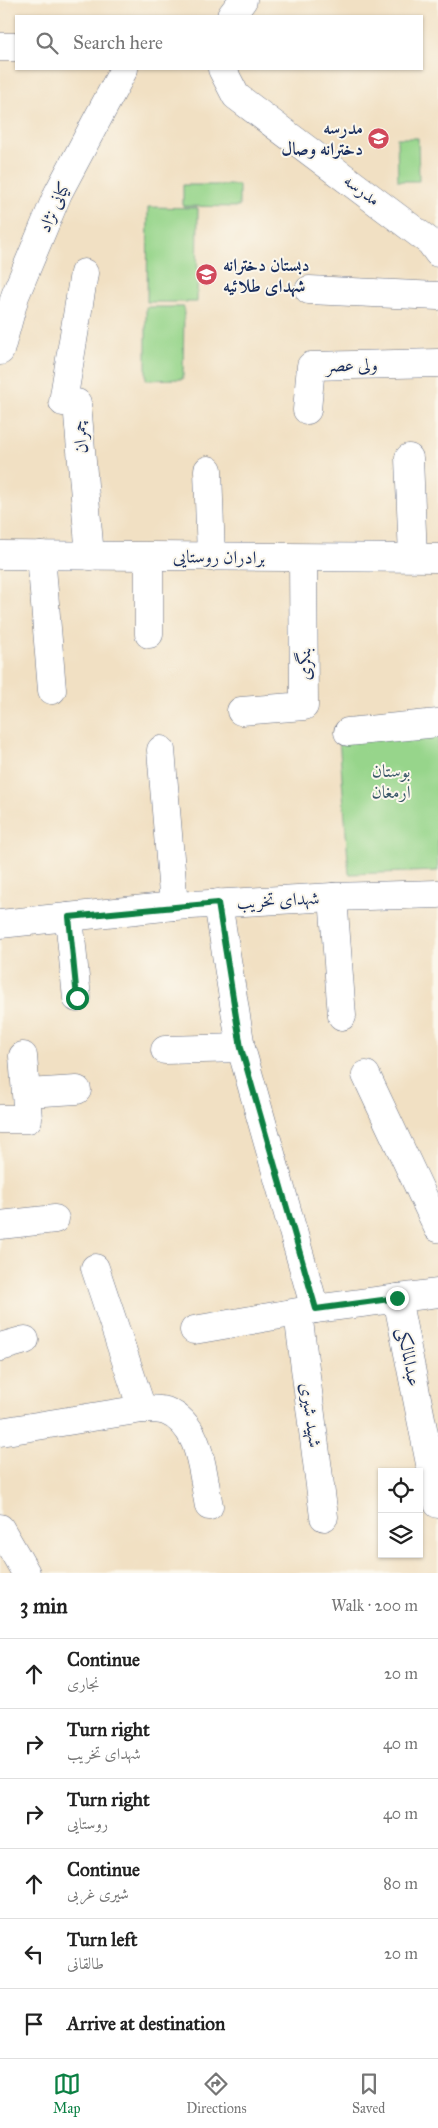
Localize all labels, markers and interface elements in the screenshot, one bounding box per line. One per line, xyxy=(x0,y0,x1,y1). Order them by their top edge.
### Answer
search box xyxy=(15,15,423,70)
icon: search xyxy=(33,29,61,57)
text: Search here xyxy=(73,31,163,54)
place label: مدرسه دخترانه وصال xyxy=(281,117,363,160)
school or university icon: مدرسه دخترانه وصال xyxy=(367,126,391,150)
street label: مدرسه xyxy=(340,169,384,211)
street label: کیانی نژاد xyxy=(33,178,75,236)
place label: دبستان دخترانه شهدای طلائیه xyxy=(223,254,310,298)
school or university icon: دبستان دخترانه شهدای طلائیه xyxy=(195,263,219,287)
street label: ولی عصر xyxy=(324,354,378,377)
street label: چمران xyxy=(68,419,93,455)
street label: برادران روستایی xyxy=(173,545,265,570)
street label: بنگری xyxy=(293,647,316,681)
park label: بوستان ارمغان xyxy=(371,760,411,803)
street label: شهدای تخریب xyxy=(236,887,320,914)
route start xyxy=(66,987,89,1010)
route end xyxy=(386,1287,409,1310)
street label: عبدالمالکی xyxy=(391,1326,425,1389)
street label: شهید شیری xyxy=(295,1381,326,1449)
map controls xyxy=(378,1468,423,1558)
button: locate xyxy=(378,1468,423,1513)
button: layers xyxy=(378,1513,423,1558)
text: 3 min xyxy=(20,1593,68,1619)
text: Walk · 200 m xyxy=(331,1596,418,1615)
text: Continue xyxy=(67,1648,140,1671)
icon: ahead xyxy=(20,1660,48,1688)
text: 20 m xyxy=(384,1664,418,1683)
text: نجاری xyxy=(67,1674,100,1693)
text: Turn right xyxy=(67,1718,150,1741)
icon: right xyxy=(20,1730,48,1758)
text: 40 m xyxy=(383,1734,418,1753)
text: شهدای تخریب xyxy=(67,1744,141,1763)
text: Turn right xyxy=(67,1788,150,1811)
icon: right xyxy=(20,1800,48,1828)
text: 40 m xyxy=(383,1804,418,1823)
text: روستایی xyxy=(67,1814,108,1833)
text: Continue xyxy=(67,1858,140,1881)
icon: ahead xyxy=(20,1870,48,1898)
text: 80 m xyxy=(383,1874,418,1893)
text: شیری غربی xyxy=(67,1884,129,1903)
text: Turn left xyxy=(67,1928,137,1951)
icon: left xyxy=(20,1940,48,1968)
text: 20 m xyxy=(384,1944,418,1963)
text: طالقانی xyxy=(67,1954,104,1973)
icon: arrive xyxy=(20,2010,48,2038)
text: Arrive at destination xyxy=(67,2012,225,2035)
tab: Map xyxy=(53,2070,81,2117)
tab: Directions xyxy=(186,2070,247,2117)
tab: Saved xyxy=(352,2070,385,2117)

